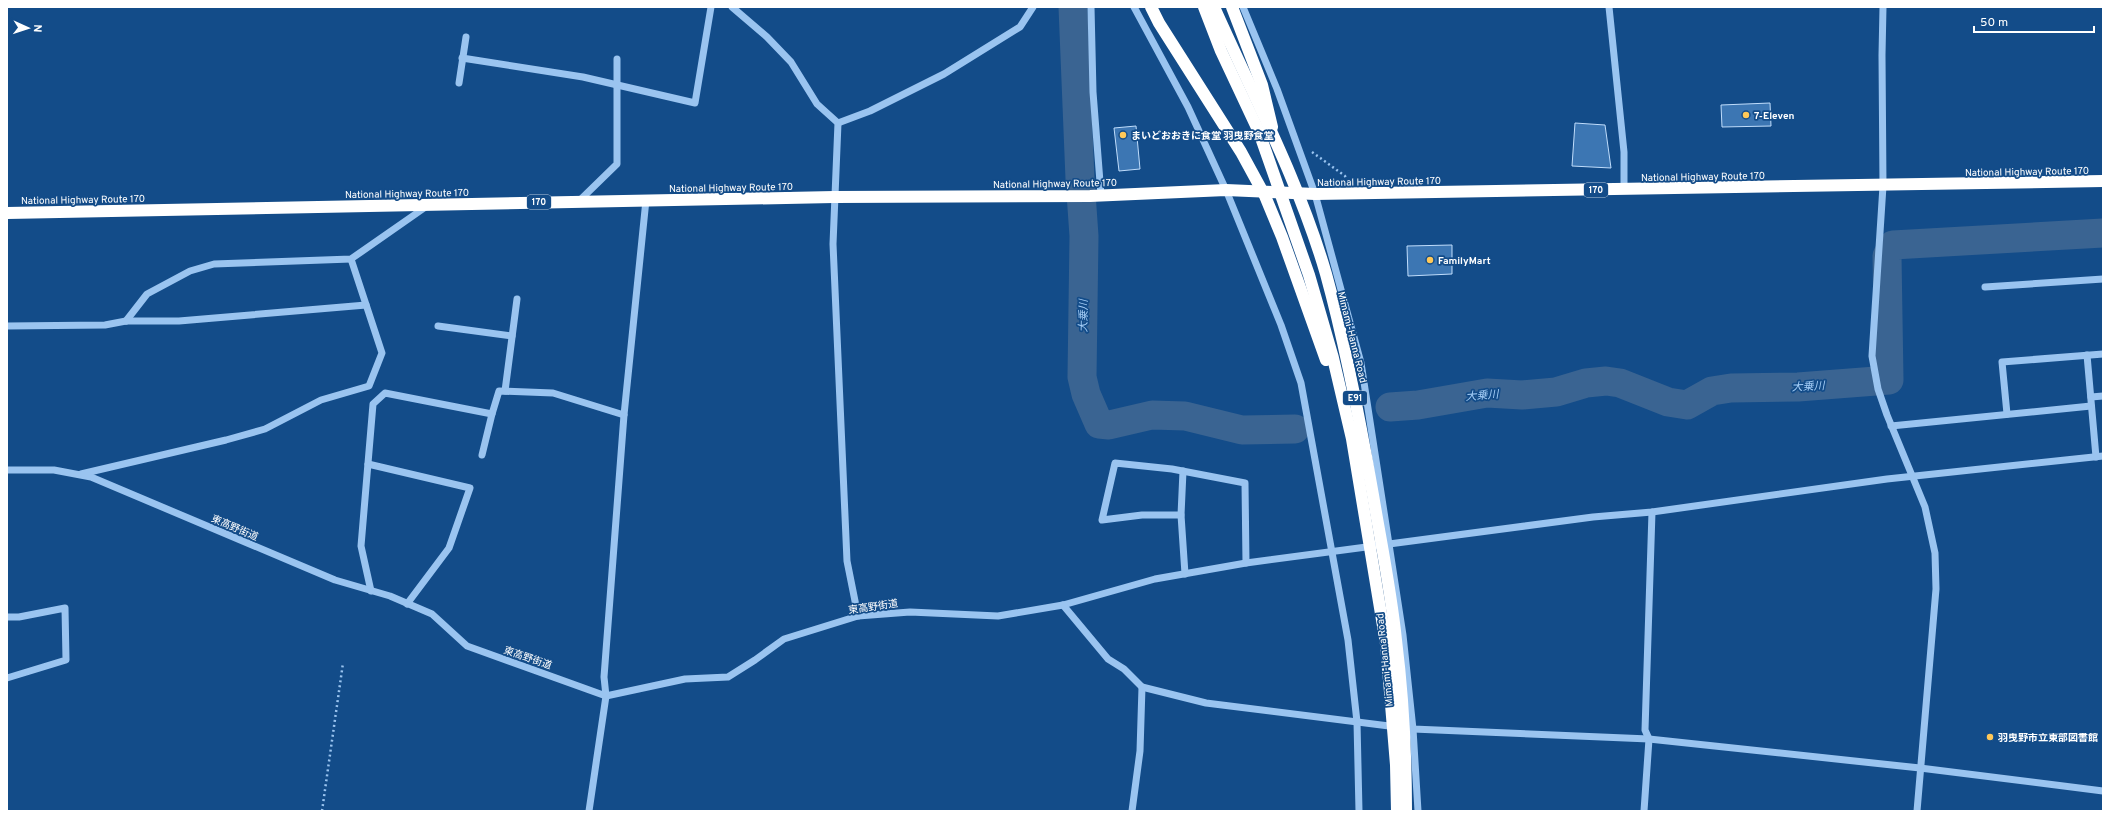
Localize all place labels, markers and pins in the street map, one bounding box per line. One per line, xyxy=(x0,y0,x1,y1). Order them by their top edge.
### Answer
marker: 7-Eleven xyxy=(1741,110,1751,120)
place label: 7-Eleven xyxy=(1754,110,1795,123)
marker: まいどおおきに食堂 羽曳野食堂 xyxy=(1118,130,1128,140)
place label: まいどおおきに食堂 羽曳野食堂 xyxy=(1131,130,1274,143)
marker: FamilyMart xyxy=(1425,255,1435,265)
place label: FamilyMart xyxy=(1438,255,1491,268)
marker: 羽曳野市立東部図書館 xyxy=(1985,732,1995,742)
place label: 羽曳野市立東部図書館 xyxy=(1997,732,2098,745)

